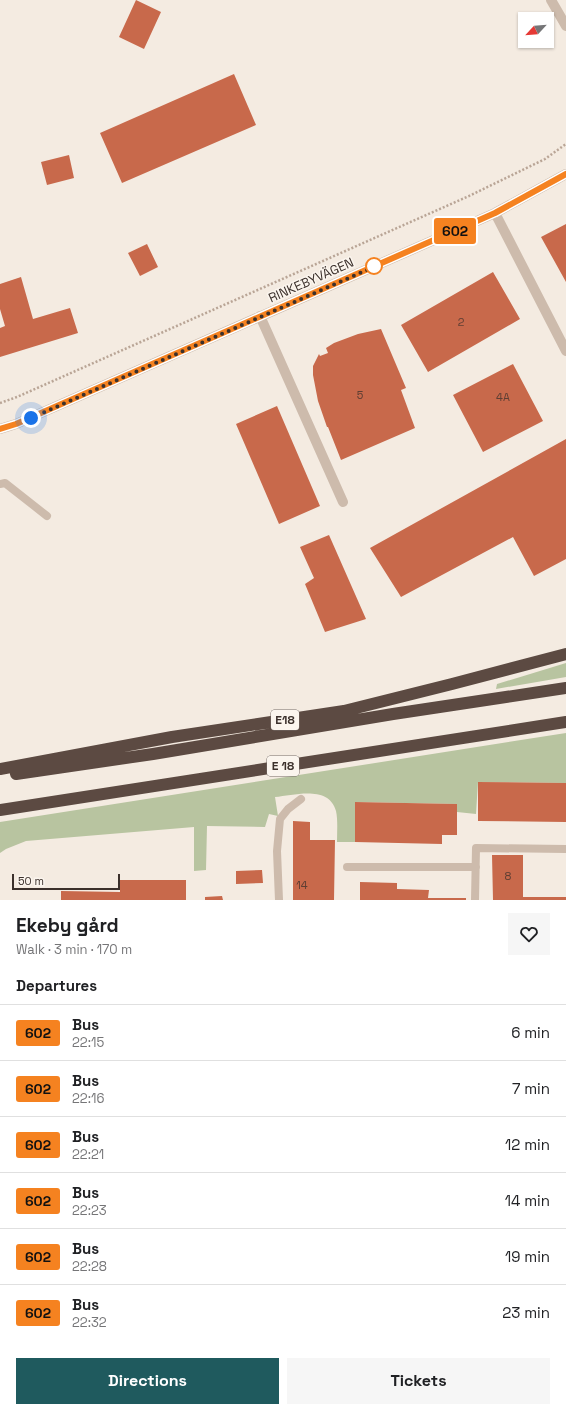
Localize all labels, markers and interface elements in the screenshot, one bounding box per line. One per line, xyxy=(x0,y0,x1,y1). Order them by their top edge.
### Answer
north arrow xyxy=(518,12,554,48)
map controls xyxy=(518,12,554,48)
line badge: 602 xyxy=(432,218,478,244)
text: 602 xyxy=(442,222,468,240)
street label: RINKEBYVÄGEN xyxy=(266,254,356,306)
unlabelled marker xyxy=(365,257,383,275)
house number: 2 xyxy=(458,315,465,329)
house number: 5 xyxy=(357,388,364,402)
house number: 4A xyxy=(496,390,510,404)
your location xyxy=(21,408,41,428)
road number: E18 xyxy=(271,710,299,730)
road number: E 18 xyxy=(267,756,299,776)
house number: 8 xyxy=(505,869,512,883)
scale bar xyxy=(12,872,120,891)
text: 50 m xyxy=(18,874,44,888)
house number: 14 xyxy=(296,878,308,892)
text: Ekeby gård xyxy=(16,913,119,938)
button: heart xyxy=(508,913,550,955)
text: Walk · 3 min · 170 m xyxy=(16,941,132,958)
text: Departures xyxy=(16,976,97,995)
text: Bus xyxy=(72,1015,99,1034)
text: 6 min xyxy=(511,1023,550,1042)
text: 602 xyxy=(25,1024,51,1042)
text: 22:15 xyxy=(72,1034,104,1051)
text: Bus xyxy=(72,1071,99,1090)
text: 7 min xyxy=(512,1079,550,1098)
text: 602 xyxy=(25,1080,51,1098)
text: 22:16 xyxy=(72,1090,104,1107)
text: Bus xyxy=(72,1127,99,1146)
text: 12 min xyxy=(505,1135,550,1154)
text: 602 xyxy=(25,1136,51,1154)
text: 22:21 xyxy=(72,1146,104,1163)
text: Bus xyxy=(72,1183,99,1202)
text: 14 min xyxy=(505,1191,550,1210)
text: 602 xyxy=(25,1192,51,1210)
text: 22:23 xyxy=(72,1202,107,1219)
text: Bus xyxy=(72,1239,99,1258)
text: 19 min xyxy=(505,1247,550,1266)
text: 602 xyxy=(25,1248,51,1266)
text: 22:28 xyxy=(72,1258,107,1275)
text: Bus xyxy=(72,1295,99,1314)
text: 23 min xyxy=(502,1303,550,1322)
text: 602 xyxy=(25,1304,51,1322)
text: 22:32 xyxy=(72,1314,107,1331)
button: Directions xyxy=(16,1358,279,1404)
button: Tickets xyxy=(287,1358,550,1404)

